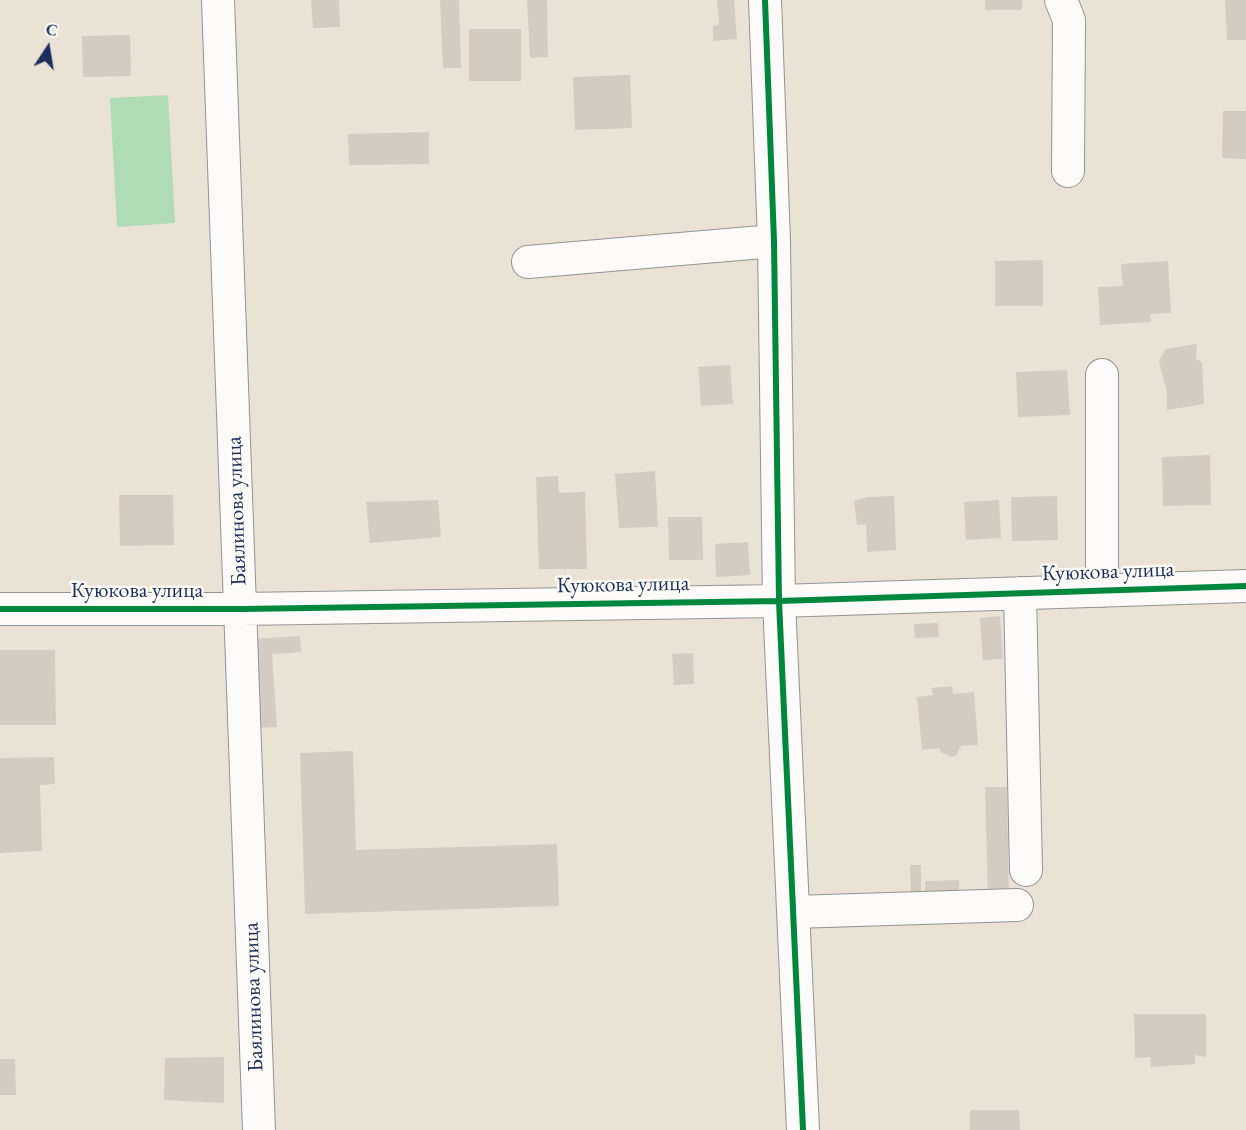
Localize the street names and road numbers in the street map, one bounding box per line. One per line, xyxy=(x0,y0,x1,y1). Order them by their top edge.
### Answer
street label: Баялинова улица xyxy=(221,436,253,586)
street label: Куюкова улица xyxy=(1041,556,1175,588)
street label: Куюкова улица xyxy=(556,571,690,599)
street label: Куюкова улица xyxy=(71,578,203,604)
street label: Баялинова улица xyxy=(238,922,270,1072)

